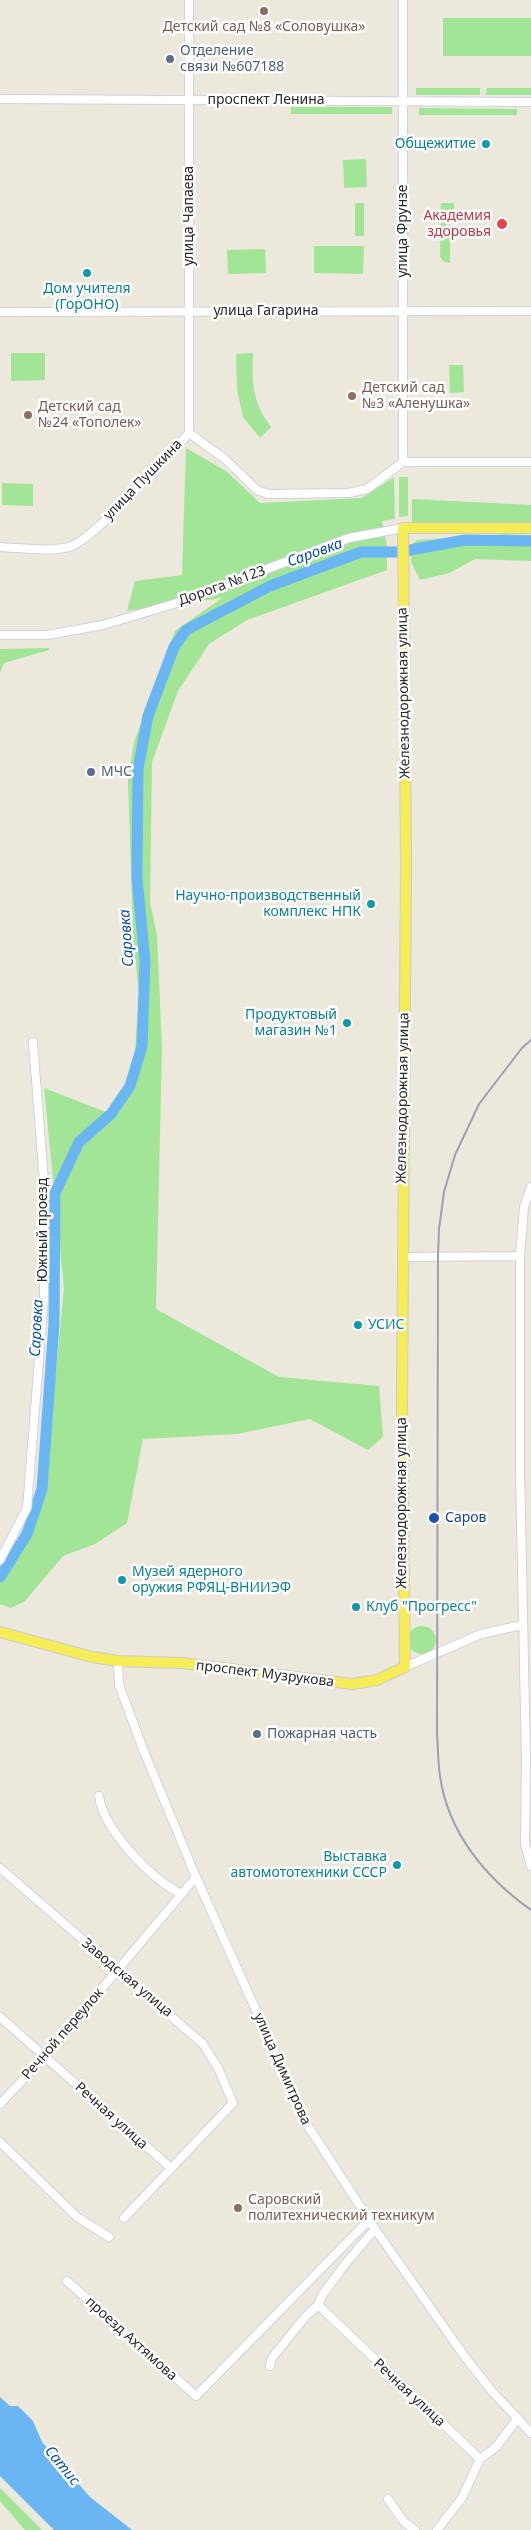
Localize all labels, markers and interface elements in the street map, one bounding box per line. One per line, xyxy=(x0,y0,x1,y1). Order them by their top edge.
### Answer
marker: Детский сад №8 «Соловушка» xyxy=(258,5,270,17)
place label: Детский сад №8 «Соловушка» xyxy=(163,19,365,35)
place label: Отделение связи №607188 xyxy=(180,43,284,75)
marker: Отделение связи №607188 xyxy=(164,53,176,65)
street label: проспект Ленина xyxy=(207,92,325,108)
place label: Общежитие xyxy=(395,136,476,152)
marker: Общежитие xyxy=(480,138,492,150)
street label: улица Чапаева xyxy=(181,166,197,266)
street label: улица Фрунзе xyxy=(395,184,411,278)
place label: Академия здоровья xyxy=(423,208,491,240)
marker: Академия здоровья xyxy=(495,217,509,231)
marker: Дом учителя (ГорОНО) xyxy=(81,267,93,279)
place label: Дом учителя (ГорОНО) xyxy=(43,281,131,314)
street label: улица Гагарина xyxy=(213,303,319,319)
place label: Детский сад №3 «Аленушка» xyxy=(362,380,470,412)
marker: Детский сад №3 «Аленушка» xyxy=(346,390,358,402)
place label: Детский сад №24 «Тополек» xyxy=(38,399,141,432)
marker: Детский сад №24 «Тополек» xyxy=(22,409,34,421)
street label: улица Пушкина xyxy=(100,436,186,524)
water label: Саровка xyxy=(285,535,345,571)
street label: Дорога №123 xyxy=(176,563,268,609)
street label: Железнодорожная улица xyxy=(394,607,414,779)
place label: МЧС xyxy=(101,764,132,780)
marker: МЧС xyxy=(85,766,97,778)
place label: Научно-производственный комплекс НПК xyxy=(175,888,361,920)
marker: Научно-производственный комплекс НПК xyxy=(365,898,377,910)
water label: Саровка xyxy=(116,909,138,967)
place label: Продуктовый магазин №1 xyxy=(245,1007,337,1040)
street label: Железнодорожная улица xyxy=(393,1012,413,1184)
marker: Продуктовый магазин №1 xyxy=(341,1017,353,1029)
street label: Южный проезд xyxy=(35,1178,51,1282)
water label: Саровка xyxy=(27,1299,47,1357)
place label: УСИС xyxy=(368,1317,405,1333)
marker: УСИС xyxy=(352,1319,364,1331)
street label: Железнодорожная улица xyxy=(394,1417,410,1589)
place label: Саров xyxy=(445,1510,486,1526)
marker: Саров xyxy=(427,1511,441,1525)
place label: Музей ядерного оружия РФЯЦ-ВНИИЭФ xyxy=(132,1564,291,1596)
marker: Музей ядерного оружия РФЯЦ-ВНИИЭФ xyxy=(116,1574,128,1586)
place label: Клуб "Прогресс" xyxy=(366,1599,477,1615)
marker: Клуб "Прогресс" xyxy=(350,1601,362,1613)
street label: проспект Музрукова xyxy=(195,1657,335,1691)
place label: Пожарная часть xyxy=(267,1726,377,1742)
marker: Пожарная часть xyxy=(251,1728,263,1740)
place label: Выставка автомототехники СССР xyxy=(230,1849,387,1881)
marker: Выставка автомототехники СССР xyxy=(391,1859,403,1871)
street label: Заводская улица xyxy=(78,1935,176,2021)
street label: Речной переулок xyxy=(19,1985,107,2083)
street label: улица Димитрова xyxy=(250,2010,314,2128)
street label: Речная улица xyxy=(71,2079,151,2153)
place label: Саровский политехнический техникум xyxy=(248,2192,435,2224)
marker: Саровский политехнический техникум xyxy=(232,2202,244,2214)
street label: проезд Ахтямова xyxy=(82,2293,180,2385)
street label: Речная улица xyxy=(370,2356,448,2430)
water label: Сатис xyxy=(41,2443,83,2489)

